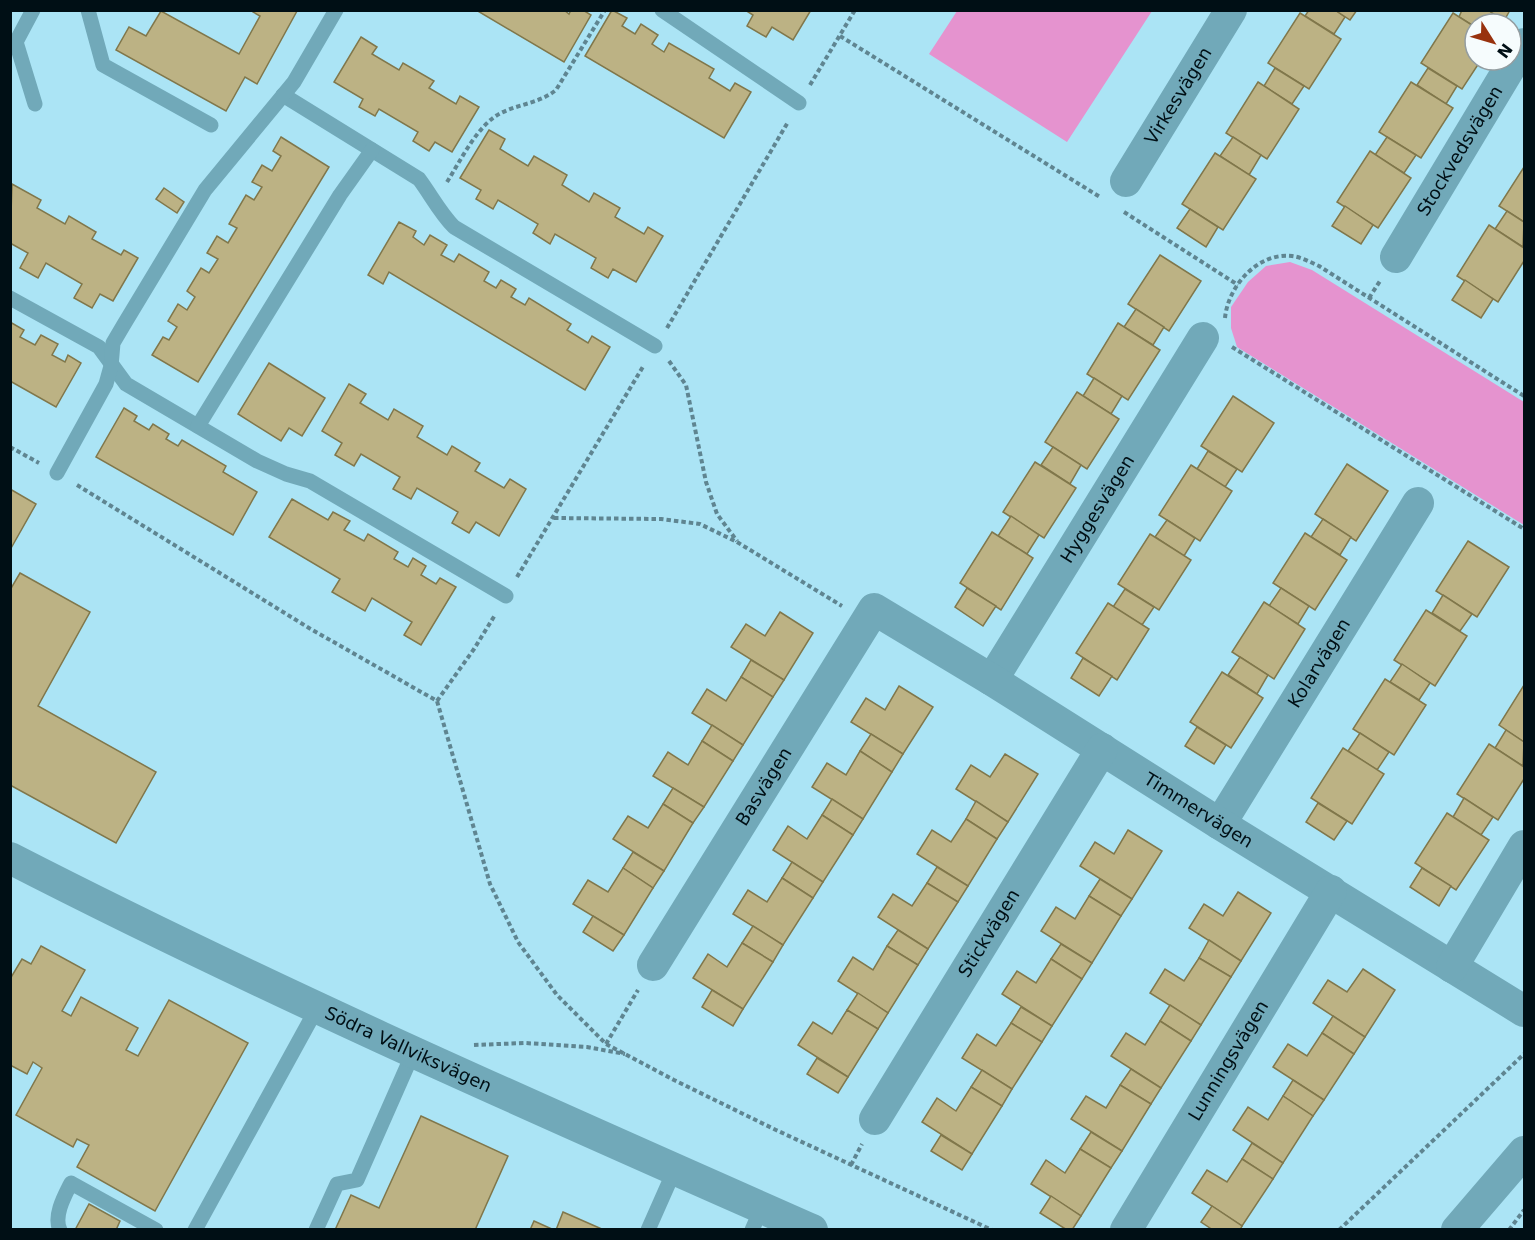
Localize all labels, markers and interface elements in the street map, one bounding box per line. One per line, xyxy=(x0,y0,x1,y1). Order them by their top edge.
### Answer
north arrow xyxy=(1463,12,1523,72)
text: N xyxy=(1493,40,1516,62)
street label: Virkesvägen xyxy=(1140,43,1216,148)
street label: Stockvedsvägen xyxy=(1412,82,1507,219)
street label: Hyggesvägen xyxy=(1056,451,1138,567)
street label: Kolarvägen xyxy=(1283,614,1354,711)
street label: Basvägen xyxy=(731,743,796,829)
street label: Timmervägen xyxy=(1140,767,1257,852)
street label: Stickvägen xyxy=(954,885,1024,981)
street label: Lunningsvägen xyxy=(1184,996,1272,1124)
street label: Södra Vallviksvägen xyxy=(322,1002,495,1096)

